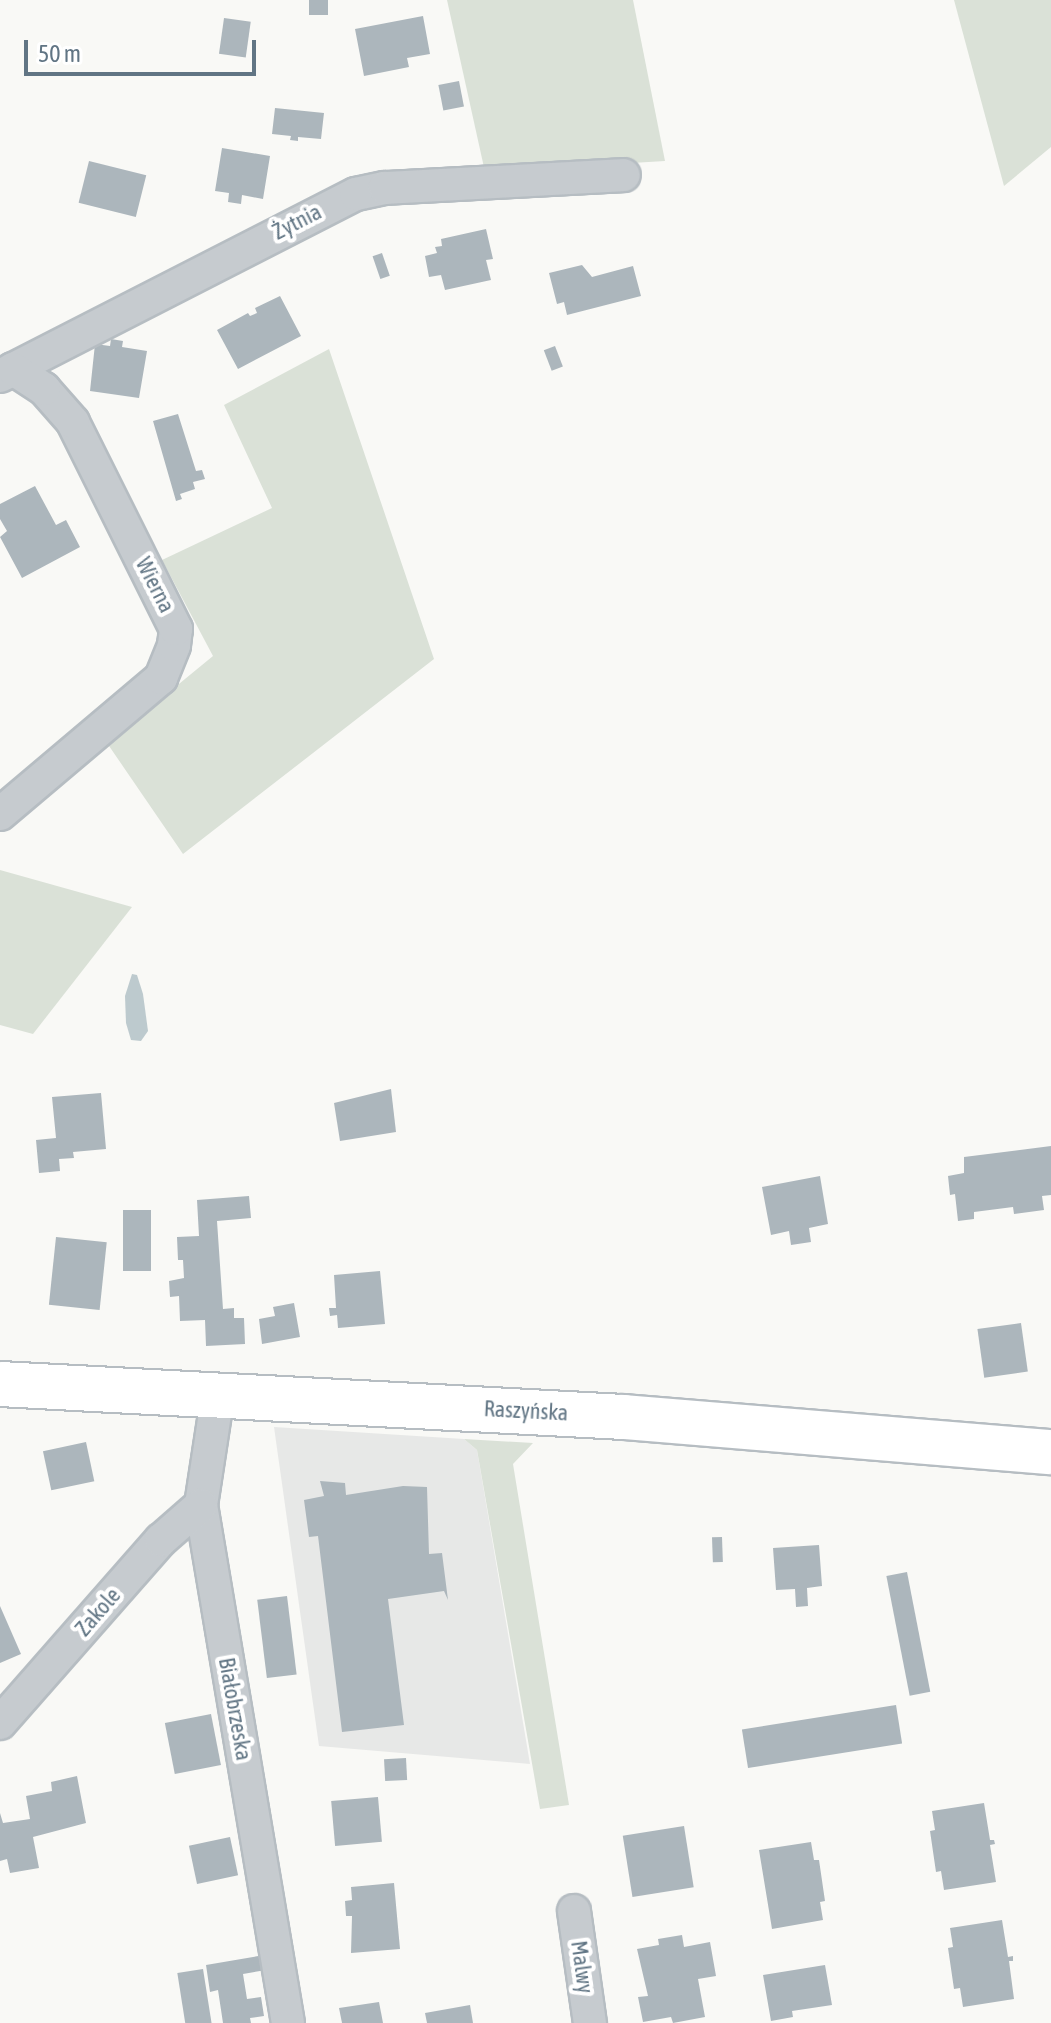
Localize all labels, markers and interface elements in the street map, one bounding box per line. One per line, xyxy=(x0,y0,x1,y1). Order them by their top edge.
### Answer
scale bar xyxy=(28,24,260,74)
text: 50 m xyxy=(38,40,81,67)
street label: Żytnia xyxy=(268,199,326,245)
street label: Wierna xyxy=(130,553,180,617)
street label: Raszyńska xyxy=(483,1396,569,1426)
street label: Zakole xyxy=(70,1582,126,1642)
street label: Białobrzeska xyxy=(213,1656,257,1762)
street label: Malwy xyxy=(565,1939,599,1995)

